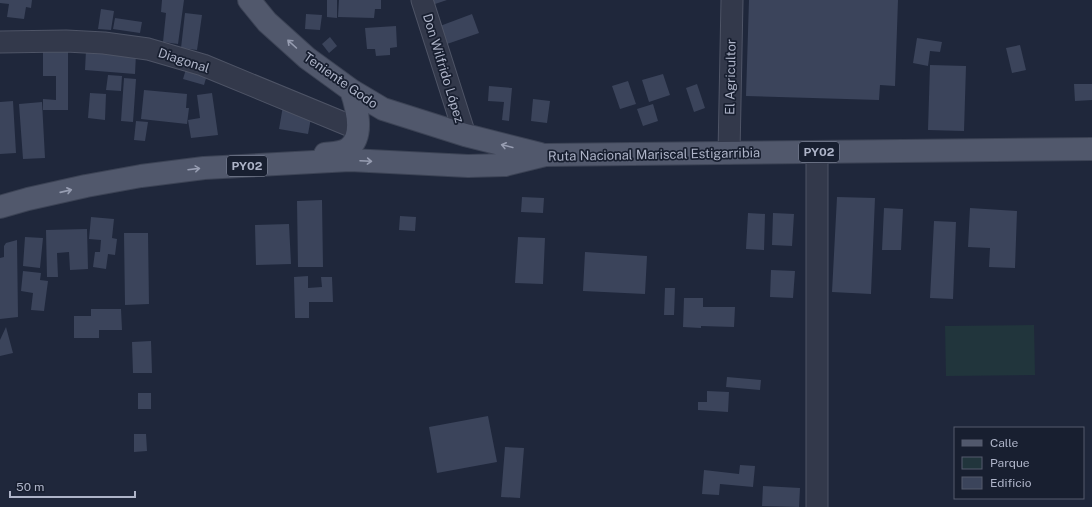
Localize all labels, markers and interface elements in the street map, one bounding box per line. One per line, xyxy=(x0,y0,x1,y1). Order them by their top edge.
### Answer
street label: Don Wilfrido López xyxy=(420,12,467,125)
street label: El Agricultor xyxy=(722,39,739,115)
one-way arrow xyxy=(286,40,297,49)
street label: Diagonal xyxy=(156,45,212,76)
street label: Teniente Godo xyxy=(301,49,381,111)
one-way arrow xyxy=(501,142,514,150)
road number: PY02 xyxy=(799,142,839,162)
street label: Ruta Nacional Mariscal Estigarribia xyxy=(548,145,760,164)
road number: PY02 xyxy=(227,156,267,176)
one-way arrow xyxy=(359,158,372,165)
one-way arrow xyxy=(187,166,200,173)
one-way arrow xyxy=(59,186,72,194)
legend xyxy=(954,427,1084,499)
text: Calle xyxy=(990,436,1019,450)
text: Parque xyxy=(990,456,1030,470)
scale bar xyxy=(10,473,135,499)
text: Edificio xyxy=(990,476,1032,490)
text: 50 m xyxy=(16,480,44,494)

